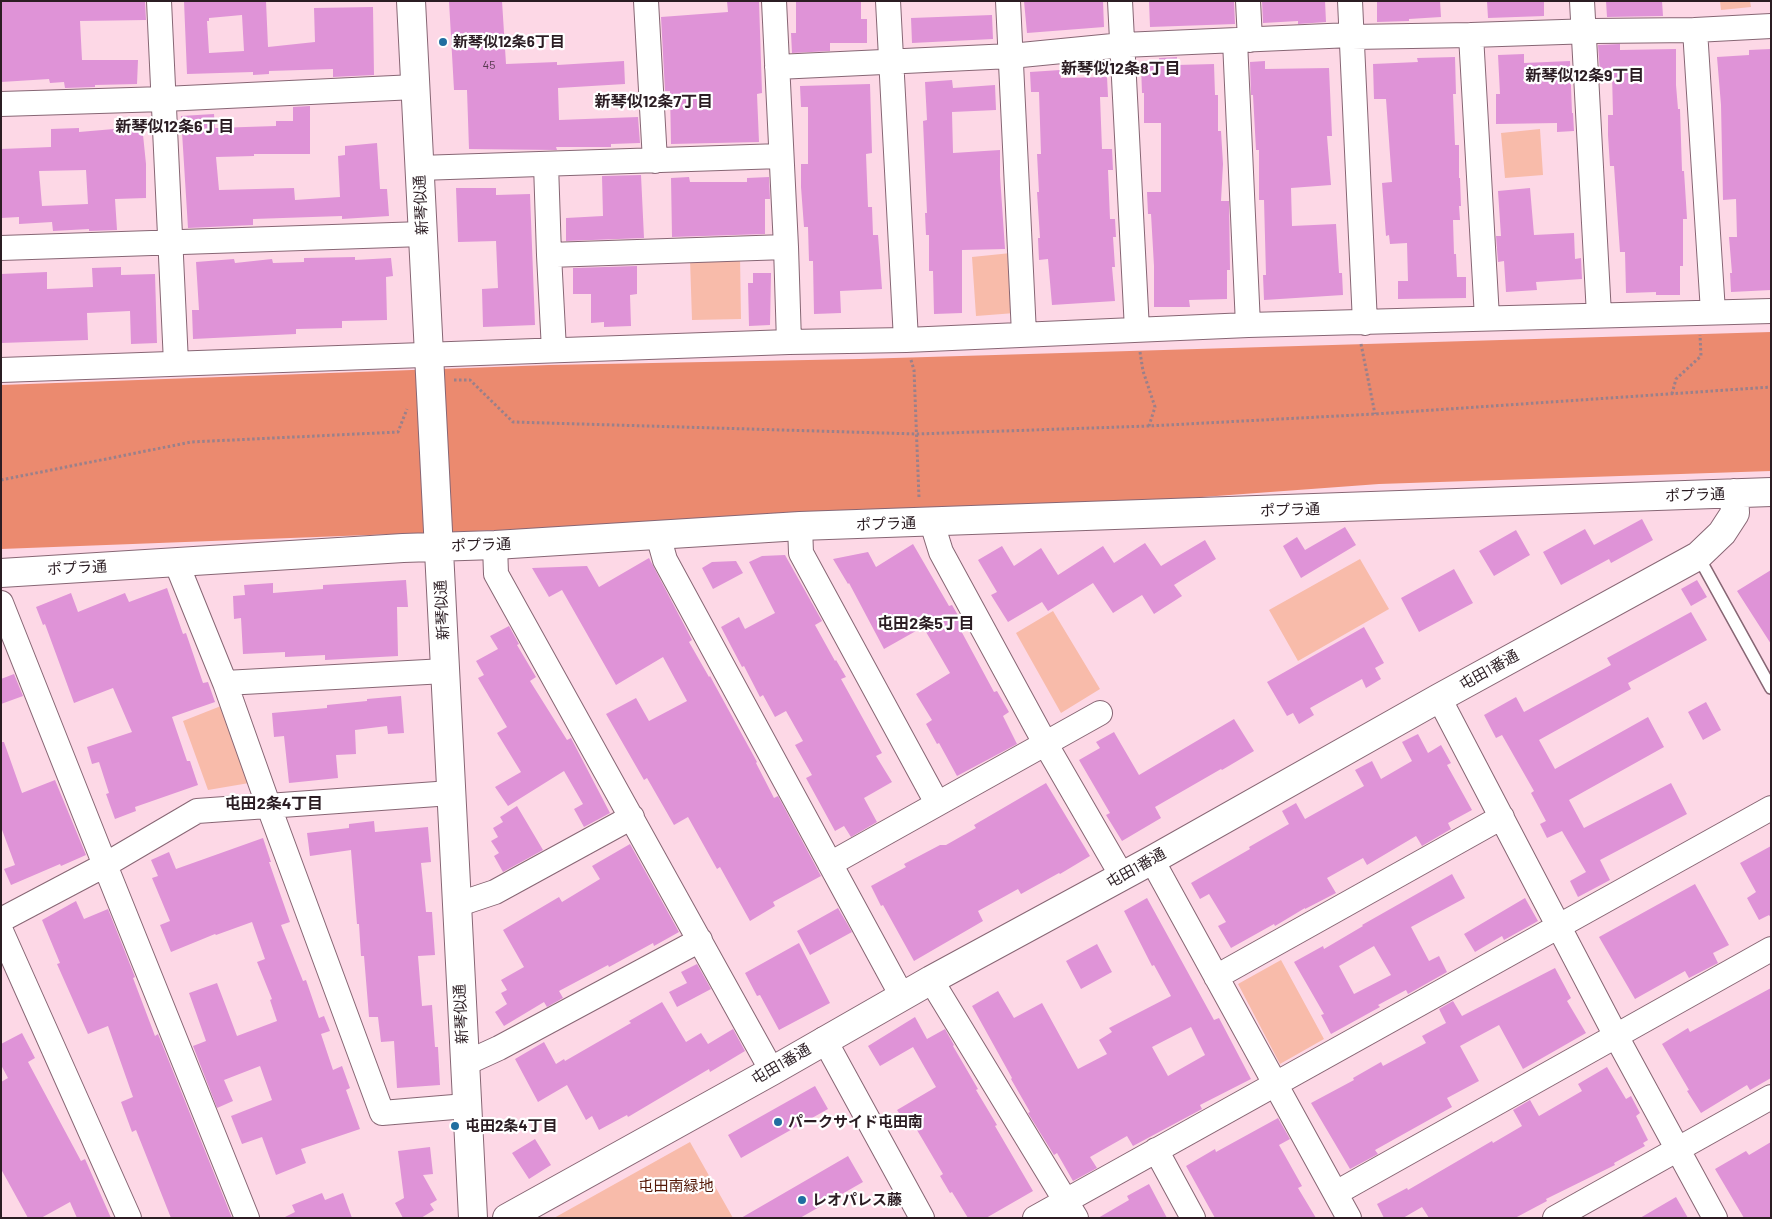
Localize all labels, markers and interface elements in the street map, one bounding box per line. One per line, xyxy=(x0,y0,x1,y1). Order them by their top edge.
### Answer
place label: 新琴似12条6丁目 xyxy=(453,33,565,51)
marker: 新琴似12条6丁目 xyxy=(437,36,449,48)
house number: 45 xyxy=(483,58,495,72)
district label: 新琴似12条8丁目 xyxy=(1061,59,1181,79)
district label: 新琴似12条9丁目 xyxy=(1525,66,1645,86)
district label: 新琴似12条7丁目 xyxy=(595,92,713,112)
district label: 新琴似12条6丁目 xyxy=(115,117,235,137)
street label: 新琴似通 xyxy=(410,175,432,235)
street label: ポプラ通 xyxy=(1665,485,1725,505)
street label: ポプラ通 xyxy=(1260,500,1320,520)
street label: ポプラ通 xyxy=(856,514,916,534)
street label: ポプラ通 xyxy=(451,535,511,555)
street label: ポプラ通 xyxy=(47,557,107,579)
street label: 新琴似通 xyxy=(431,580,453,640)
district label: 屯田2条5丁目 xyxy=(877,614,975,634)
street label: 屯田1番通 xyxy=(1456,646,1522,694)
district label: 屯田2条4丁目 xyxy=(225,794,323,814)
street label: 屯田1番通 xyxy=(1103,844,1169,892)
street label: 新琴似通 xyxy=(450,984,472,1044)
street label: 屯田1番通 xyxy=(748,1040,814,1088)
place label: パークサイド屯田南 xyxy=(788,1113,923,1131)
marker: パークサイド屯田南 xyxy=(772,1116,784,1128)
place label: 屯田2条4丁目 xyxy=(465,1117,557,1135)
marker: 屯田2条4丁目 xyxy=(449,1120,461,1132)
park label: 屯田南緑地 xyxy=(639,1177,713,1195)
place label: レオパレス藤 xyxy=(812,1191,902,1209)
marker: レオパレス藤 xyxy=(796,1194,808,1206)

